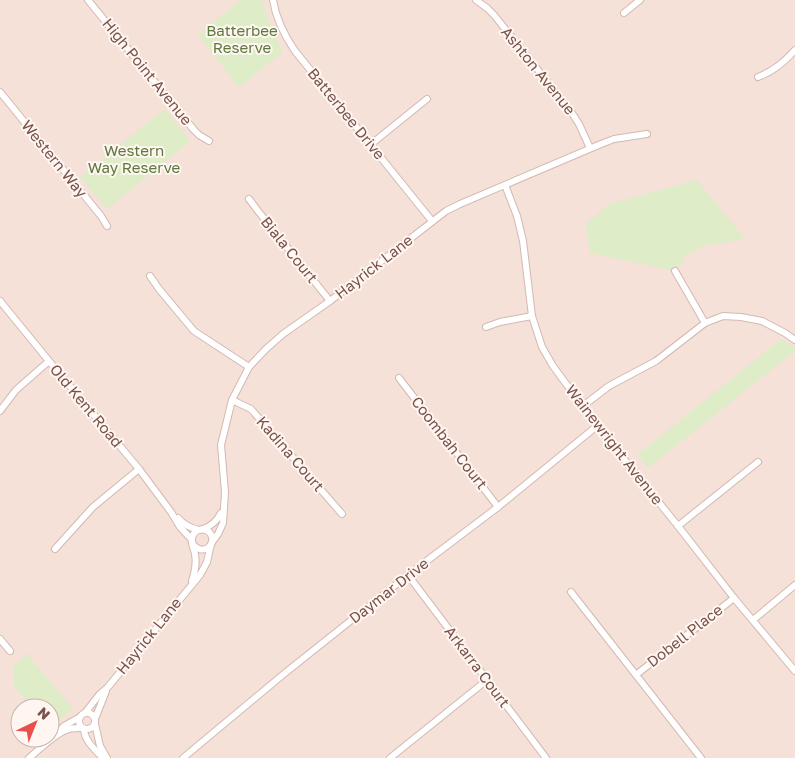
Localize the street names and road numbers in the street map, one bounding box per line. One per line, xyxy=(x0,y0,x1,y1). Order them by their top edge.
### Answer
street label: High Point Avenue xyxy=(99,14,197,129)
street label: Ashton Avenue xyxy=(498,23,580,118)
street label: Batterbee Drive xyxy=(304,64,389,163)
street label: Western Way xyxy=(18,116,92,201)
street label: Biala Court xyxy=(258,213,322,286)
street label: Hayrick Lane xyxy=(331,230,416,302)
street label: Old Kent Road xyxy=(47,360,127,451)
street label: Wainewright Avenue xyxy=(562,381,667,508)
street label: Coombah Court xyxy=(408,392,492,492)
street label: Kadina Court xyxy=(253,412,328,495)
street label: Daymar Drive xyxy=(345,554,432,627)
street label: Hayrick Lane xyxy=(112,593,185,677)
street label: Dobell Place xyxy=(643,600,726,670)
street label: Arkarra Court xyxy=(441,622,514,711)

